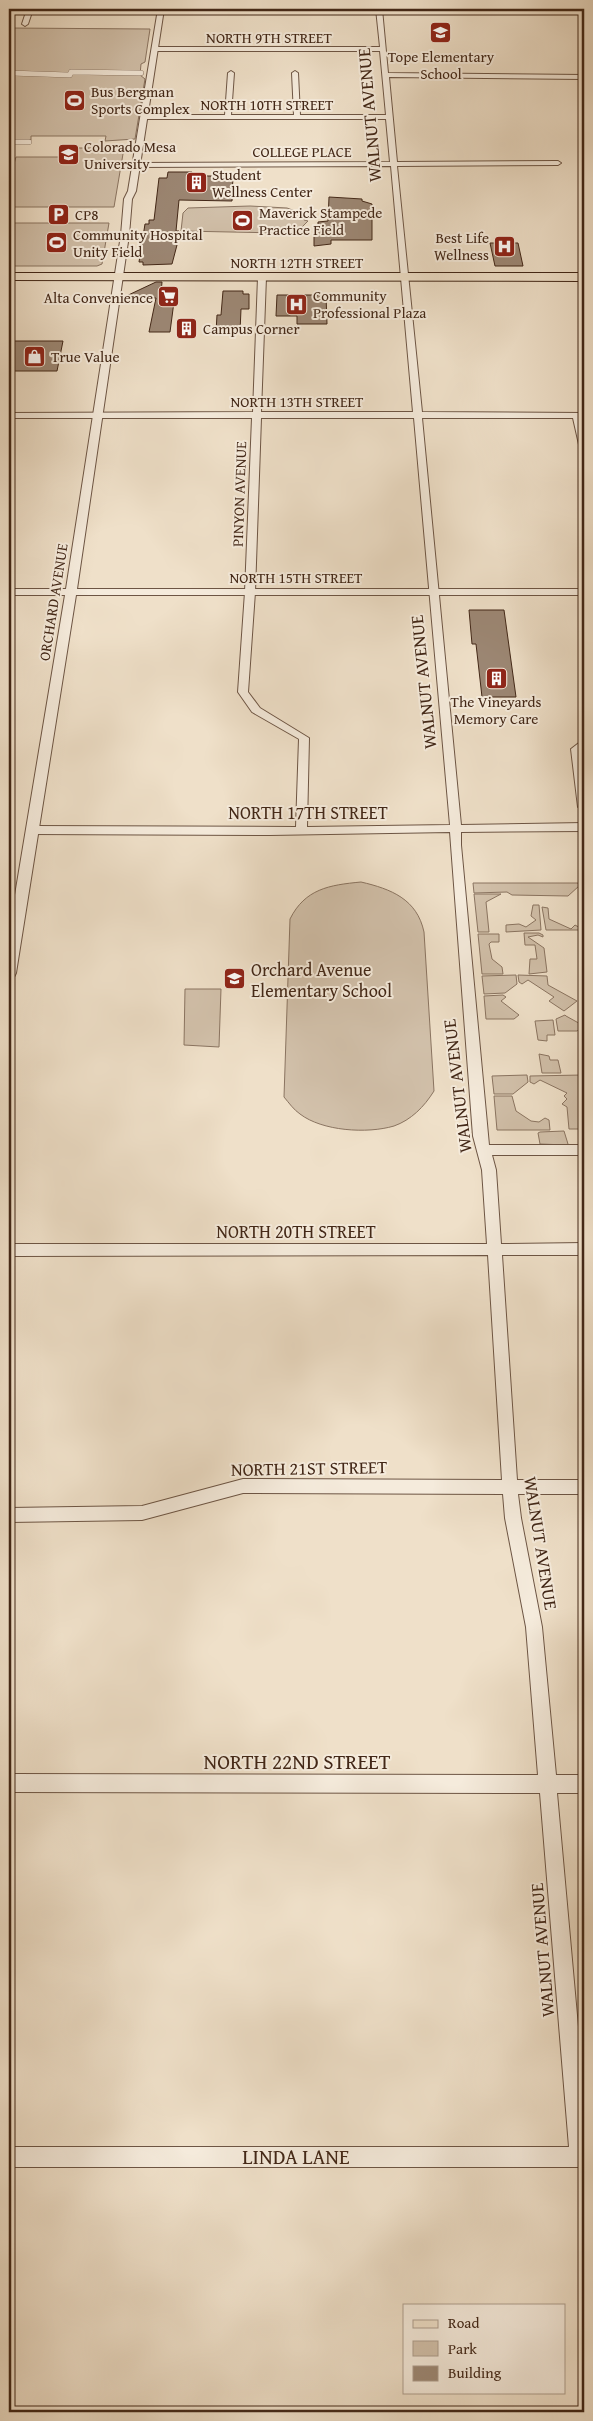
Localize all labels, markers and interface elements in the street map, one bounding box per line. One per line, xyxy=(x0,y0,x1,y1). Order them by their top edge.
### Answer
school or university icon: Tope Elementary School xyxy=(429,21,453,45)
street label: NORTH 9TH STREET xyxy=(206,27,332,48)
place label: Tope Elementary School xyxy=(388,46,495,84)
street label: WALNUT AVENUE xyxy=(350,47,388,183)
place label: Bus Bergman Sports Complex xyxy=(91,81,190,119)
sports icon: Bus Bergman Sports Complex xyxy=(63,88,87,112)
street label: NORTH 10TH STREET xyxy=(201,94,334,115)
place label: Colorado Mesa University xyxy=(84,136,176,174)
street label: COLLEGE PLACE xyxy=(252,141,352,162)
school or university icon: Colorado Mesa University xyxy=(56,143,80,167)
place label: Student Wellness Center xyxy=(212,164,312,202)
building icon: Student Wellness Center xyxy=(184,171,208,195)
parking icon: CP8 xyxy=(47,202,71,226)
place label: Maverick Stampede Practice Field xyxy=(259,202,382,240)
place label: CP8 xyxy=(75,204,98,225)
sports icon: Maverick Stampede Practice Field xyxy=(231,209,255,233)
place label: Community Hospital Unity Field xyxy=(73,224,203,262)
place label: Best Life Wellness xyxy=(434,227,489,265)
sports icon: Community Hospital Unity Field xyxy=(45,231,69,255)
hospital icon: Best Life Wellness xyxy=(493,234,517,258)
street label: NORTH 12TH STREET xyxy=(231,252,364,273)
supermarket icon: Alta Convenience xyxy=(157,285,181,309)
place label: Community Professional Plaza xyxy=(313,285,426,323)
place label: Alta Convenience xyxy=(44,287,153,308)
hospital icon: Community Professional Plaza xyxy=(285,292,309,316)
building icon: Campus Corner xyxy=(175,316,199,340)
place label: Campus Corner xyxy=(203,318,300,339)
shop icon: True Value xyxy=(23,344,47,368)
place label: True Value xyxy=(51,346,119,367)
street label: NORTH 13TH STREET xyxy=(231,391,364,412)
street label: PINYON AVENUE xyxy=(227,440,251,547)
street label: ORCHARD AVENUE xyxy=(33,541,73,662)
street label: NORTH 15TH STREET xyxy=(230,567,363,588)
street label: WALNUT AVENUE xyxy=(403,614,443,750)
building icon: The Vineyards Memory Care xyxy=(484,666,508,690)
place label: The Vineyards Memory Care xyxy=(451,691,542,729)
street label: NORTH 17TH STREET xyxy=(228,799,388,826)
place label: Orchard Avenue Elementary School xyxy=(251,956,392,1004)
school or university icon: Orchard Avenue Elementary School xyxy=(223,967,247,991)
street label: WALNUT AVENUE xyxy=(435,1018,479,1154)
street label: NORTH 20TH STREET xyxy=(216,1218,376,1245)
street label: NORTH 21ST STREET xyxy=(231,1453,387,1483)
street label: WALNUT AVENUE xyxy=(517,1475,565,1611)
street label: NORTH 22ND STREET xyxy=(204,1746,391,1777)
street label: WALNUT AVENUE xyxy=(523,1882,561,2018)
street label: LINDA LANE xyxy=(242,2141,350,2172)
legend xyxy=(403,2304,566,2394)
text: Road xyxy=(448,2312,479,2333)
text: Park xyxy=(448,2338,477,2359)
text: Building xyxy=(448,2362,502,2383)

